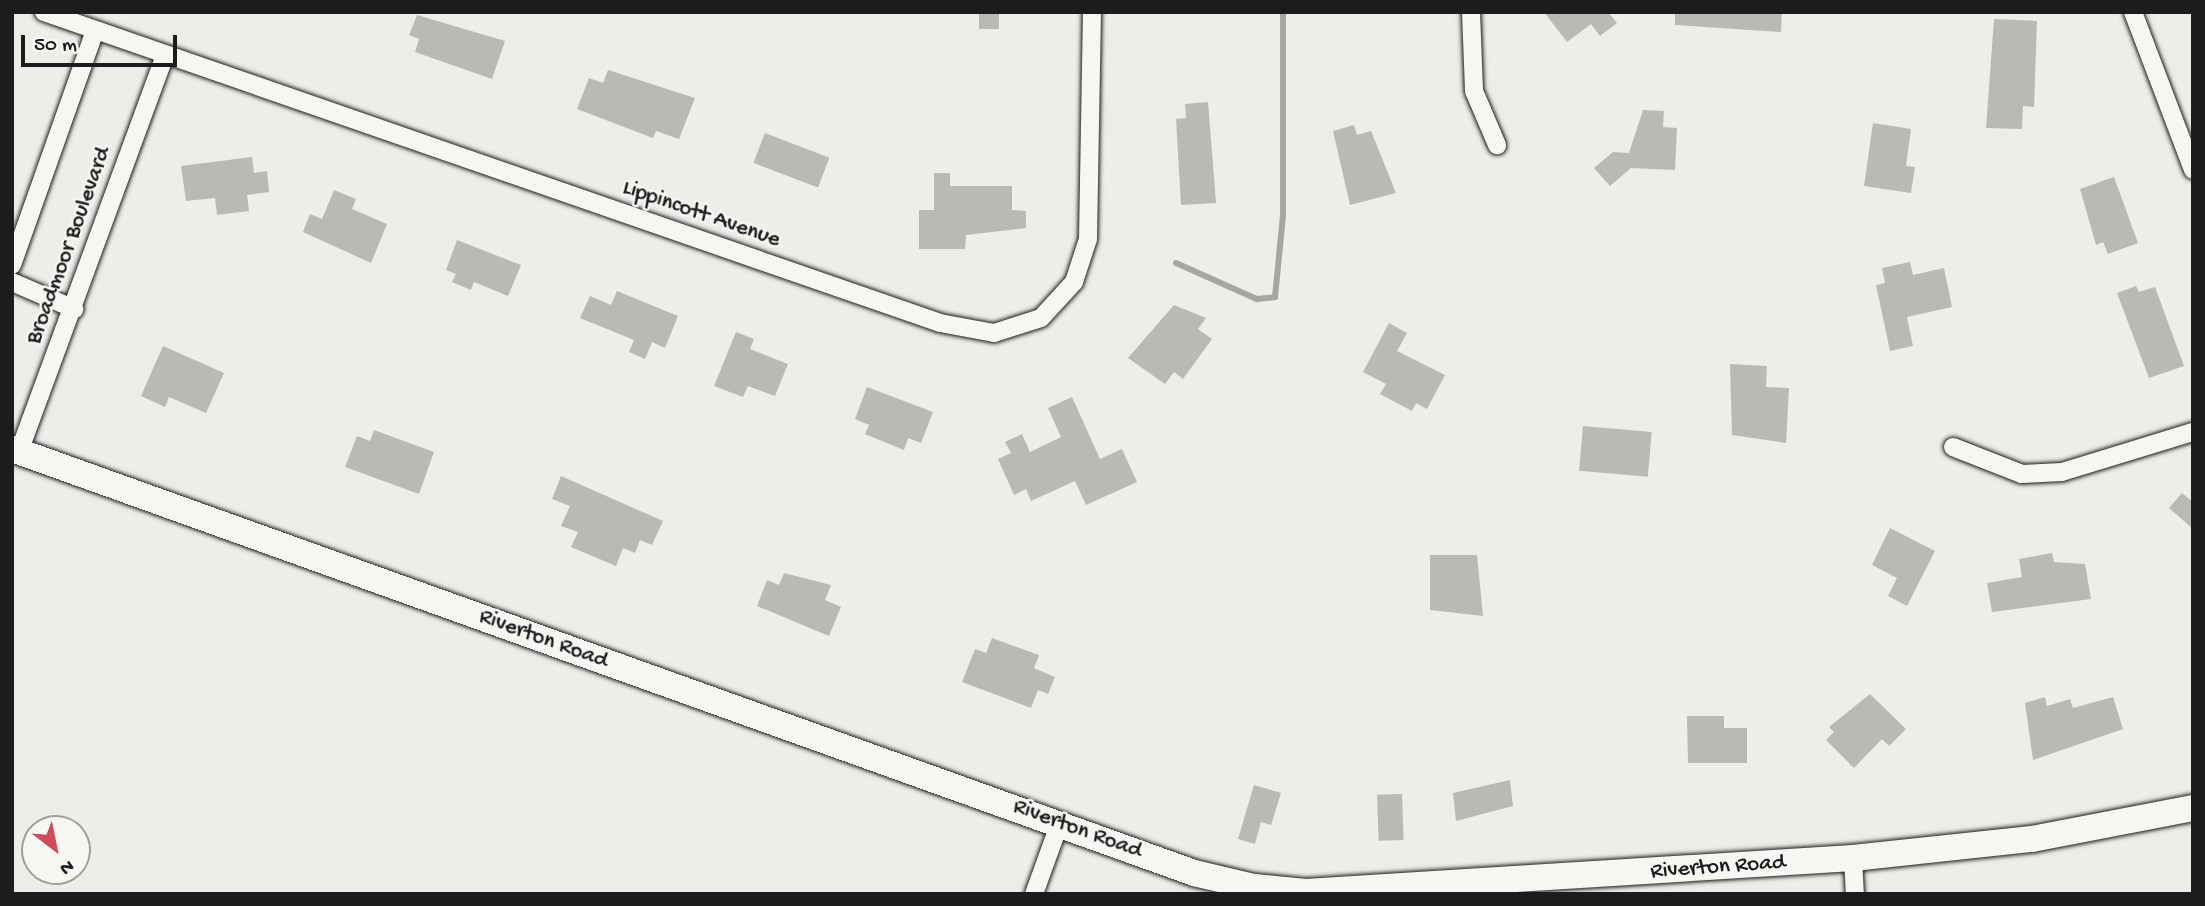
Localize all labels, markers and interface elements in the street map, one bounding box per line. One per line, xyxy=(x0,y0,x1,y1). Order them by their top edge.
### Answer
scale bar xyxy=(24,21,180,65)
text: 50 m xyxy=(34,34,77,59)
street label: Broadmoor Boulevard xyxy=(21,144,119,348)
street label: Lippincott Avenue xyxy=(618,175,784,255)
street label: Riverton Road xyxy=(475,604,611,676)
street label: Riverton Road xyxy=(1009,794,1145,866)
north arrow xyxy=(21,815,91,885)
street label: Riverton Road xyxy=(1650,850,1786,886)
text: N xyxy=(55,853,78,880)

